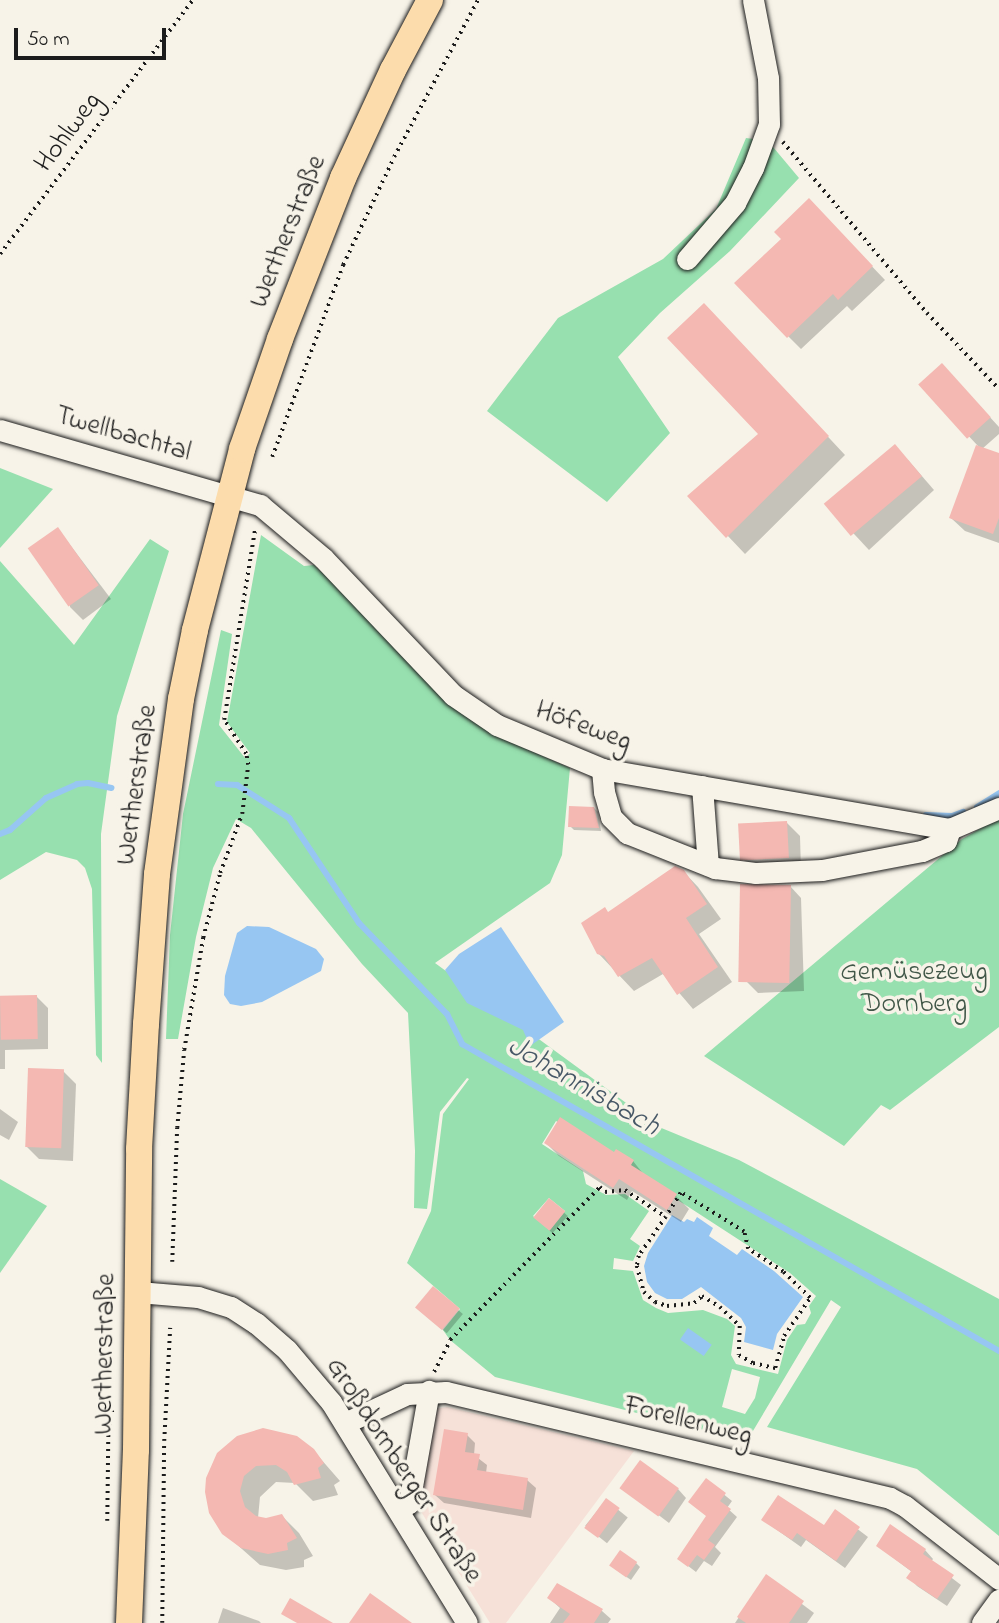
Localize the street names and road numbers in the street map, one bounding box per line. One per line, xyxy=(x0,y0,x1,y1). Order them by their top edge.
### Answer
street label: Hohlweg xyxy=(28,86,110,180)
street label: Wertherstraße xyxy=(243,151,335,313)
street label: Twellbachtal xyxy=(51,400,195,470)
street label: Höfeweg xyxy=(530,694,636,760)
street label: Wertherstraße xyxy=(110,703,166,867)
street label: Wertherstraße xyxy=(88,1273,124,1435)
street label: Großdornberger Straße xyxy=(317,1352,489,1590)
street label: Forellenweg xyxy=(621,1390,755,1454)

